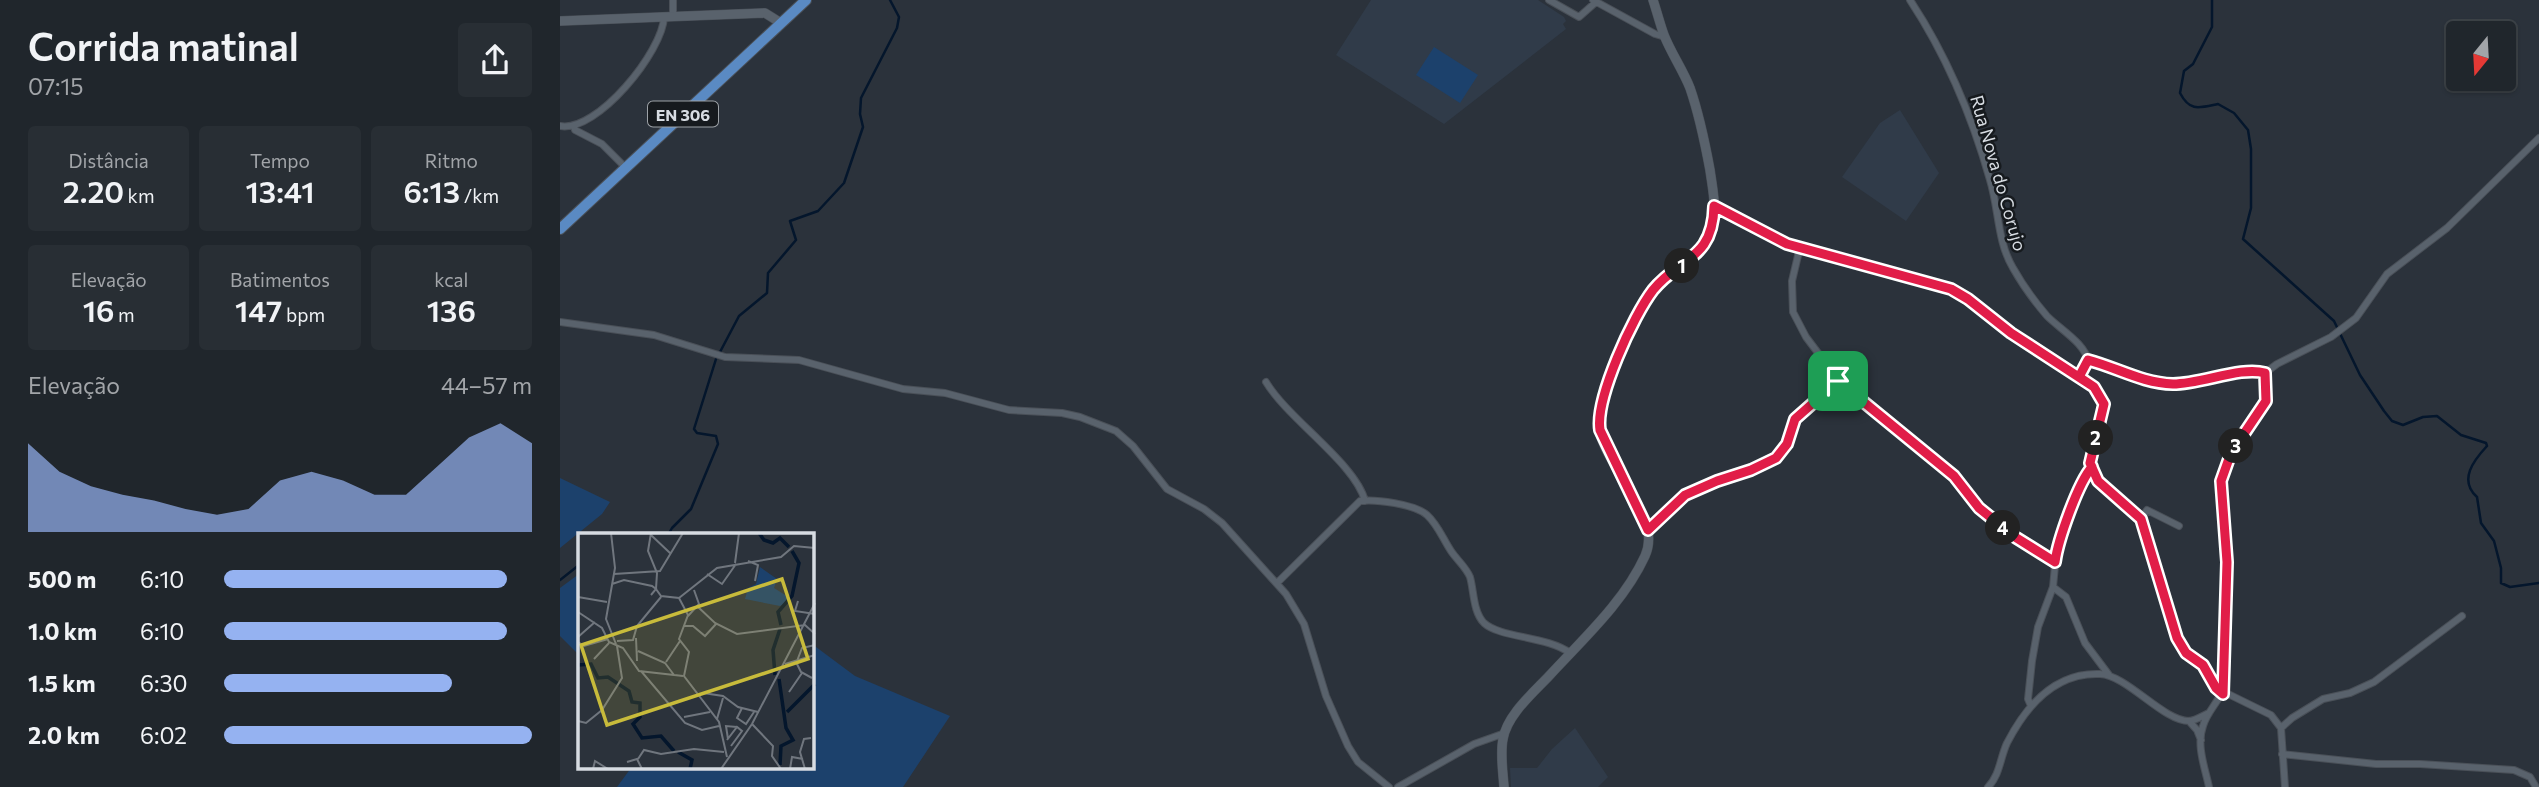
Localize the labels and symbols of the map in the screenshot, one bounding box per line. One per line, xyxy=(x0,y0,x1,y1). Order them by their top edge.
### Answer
north arrow xyxy=(2446,21,2516,91)
street label: Rua Nova do Corujo xyxy=(1966,93,2032,253)
road number: EN 306 xyxy=(648,102,718,126)
pin: 1 xyxy=(1664,248,1700,284)
pin xyxy=(1808,351,1868,411)
pin: 2 xyxy=(2078,420,2114,456)
pin: 3 xyxy=(2218,428,2254,464)
pin: 4 xyxy=(1986,510,2020,546)
inset map xyxy=(578,533,814,770)

